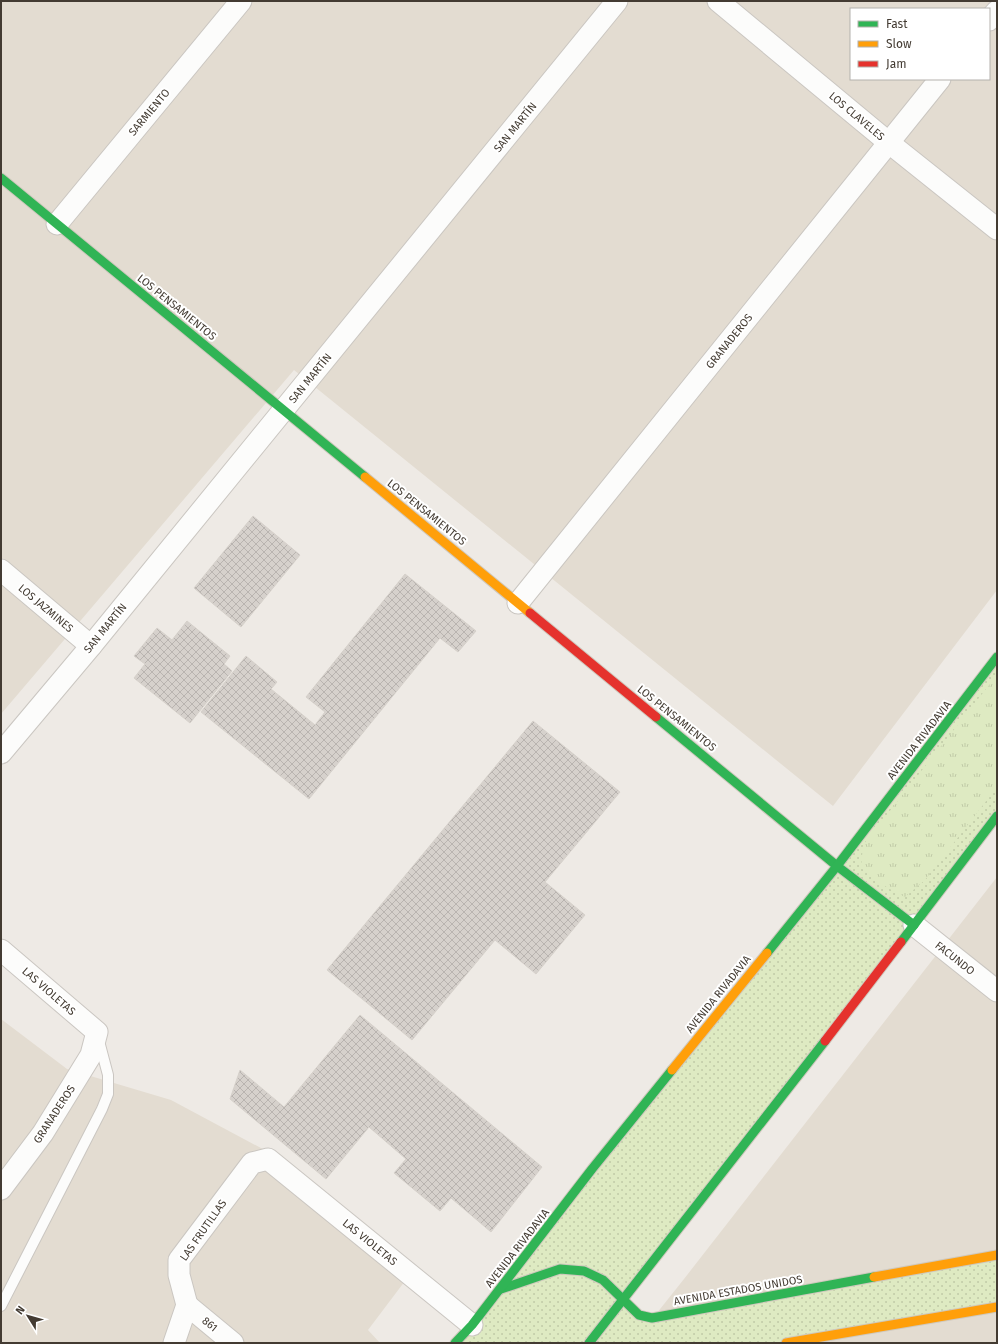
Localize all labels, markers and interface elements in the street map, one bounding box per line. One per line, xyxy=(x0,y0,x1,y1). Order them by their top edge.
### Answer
legend xyxy=(850,8,990,80)
text: Fast xyxy=(886,17,908,31)
text: Slow xyxy=(886,37,912,51)
text: Jam xyxy=(886,57,906,71)
street label: SARMIENTO xyxy=(126,86,173,138)
street label: LOS CLAVELES xyxy=(826,89,887,143)
street label: SAN MARTÍN xyxy=(491,99,539,155)
street label: LOS PENSAMIENTOS xyxy=(135,272,219,343)
street label: GRANADEROS xyxy=(703,311,755,371)
street label: SAN MARTÍN xyxy=(286,350,334,406)
street label: LOS PENSAMIENTOS xyxy=(385,477,469,548)
street label: LOS JAZMINES xyxy=(15,582,76,635)
street label: SAN MARTÍN xyxy=(81,600,129,656)
street label: LOS PENSAMIENTOS xyxy=(635,683,719,754)
street label: AVENIDA RIVADAVIA xyxy=(885,698,955,782)
street label: FACUNDO xyxy=(932,939,977,978)
street label: AVENIDA RIVADAVIA xyxy=(683,952,754,1036)
street label: LAS VIOLETAS xyxy=(19,965,78,1018)
street label: GRANADEROS xyxy=(31,1083,78,1146)
street label: LAS FRUTILLAS xyxy=(177,1197,229,1264)
street label: AVENIDA RIVADAVIA xyxy=(483,1206,553,1290)
street label: LAS VIOLETAS xyxy=(340,1216,400,1268)
street label: AVENIDA ESTADOS UNIDOS xyxy=(673,1273,803,1308)
north arrow xyxy=(8,1296,48,1336)
text: N xyxy=(13,1303,28,1317)
street label: 861 xyxy=(199,1314,220,1335)

